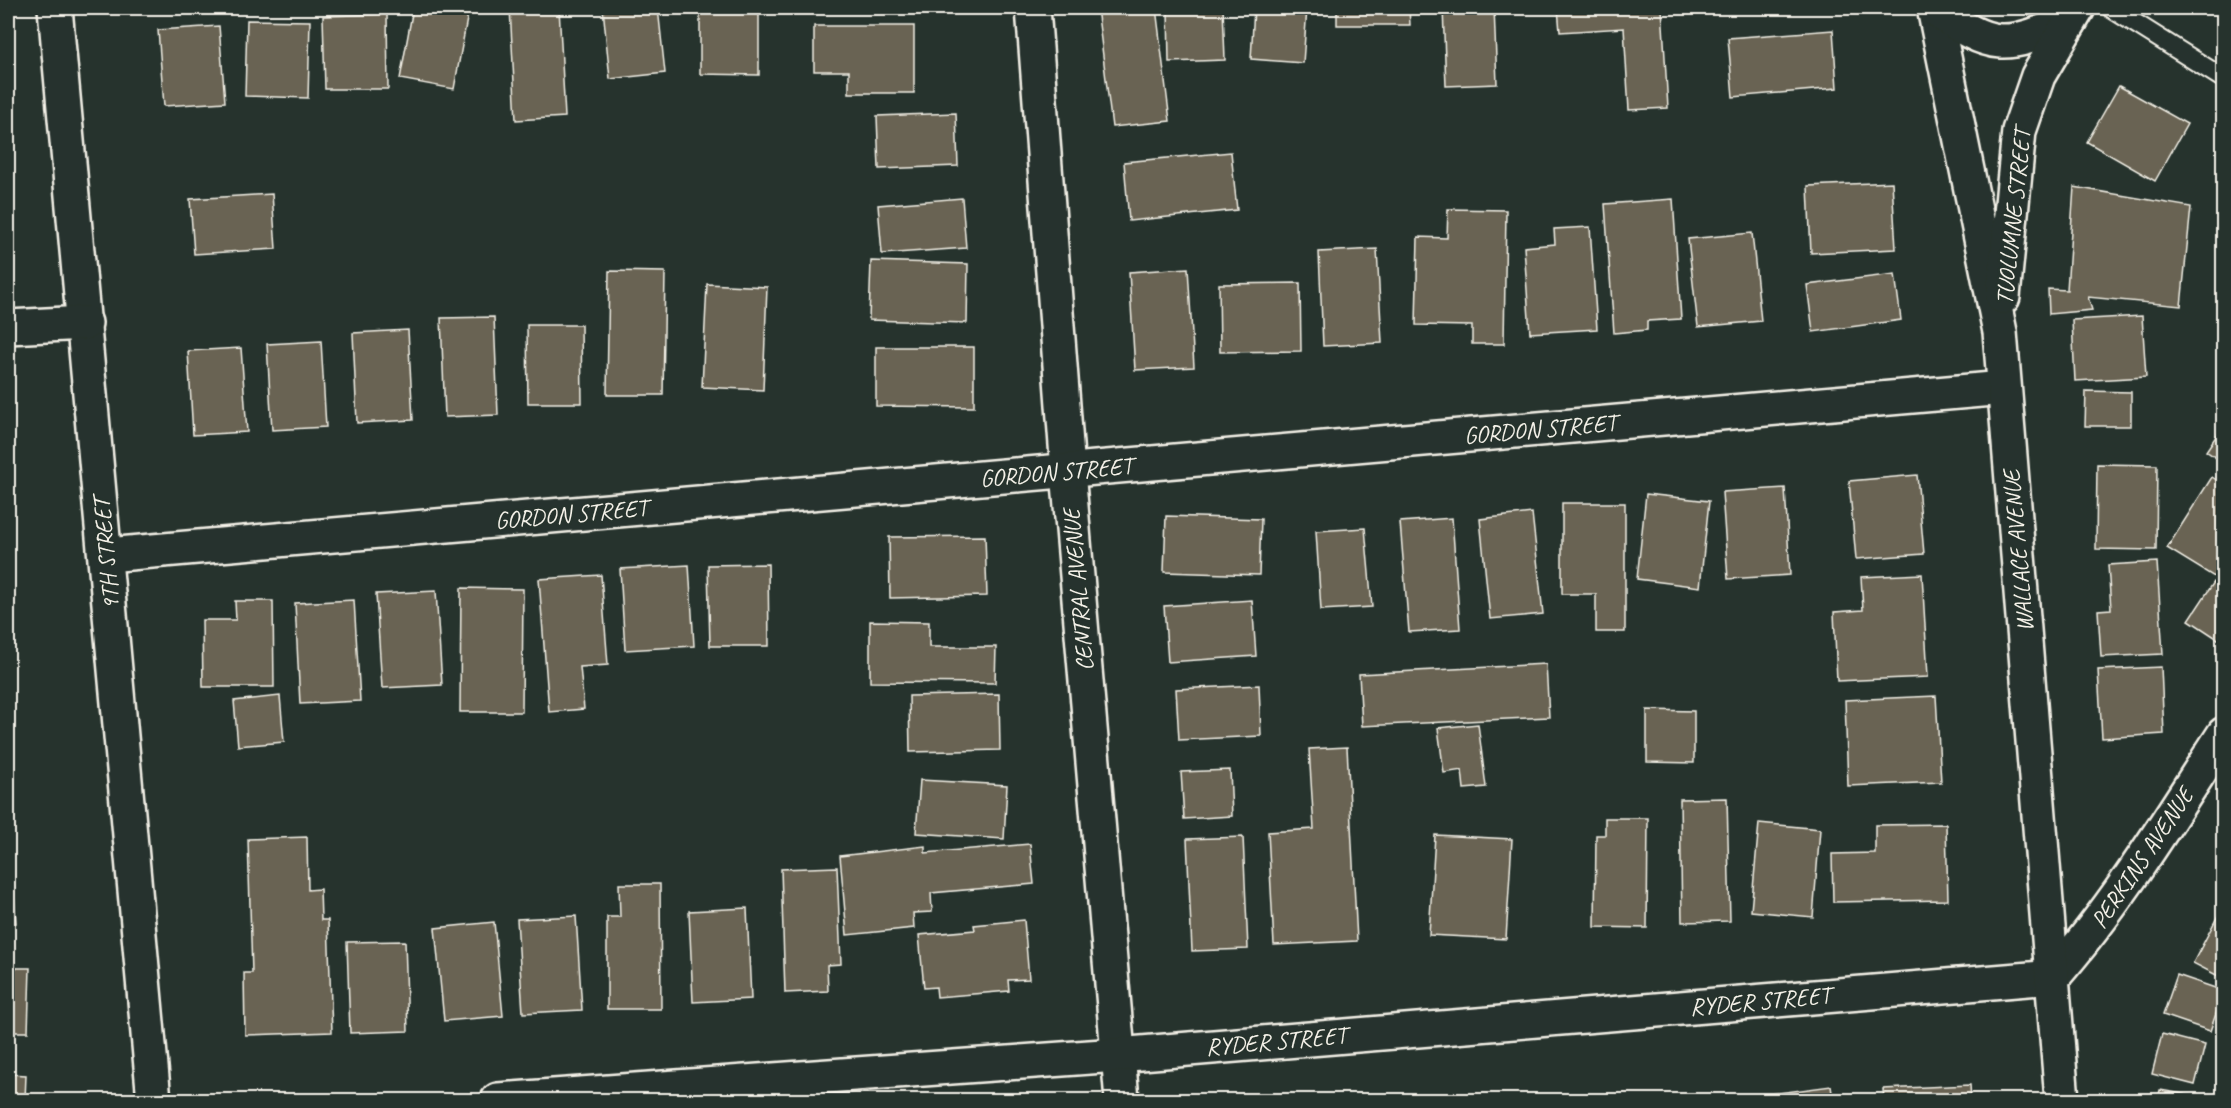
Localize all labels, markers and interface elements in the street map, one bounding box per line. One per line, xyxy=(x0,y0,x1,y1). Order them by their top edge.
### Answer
street label: TUOLUMNE STREET xyxy=(1989,122,2038,306)
street label: GORDON STREET xyxy=(1463,407,1623,451)
street label: GORDON STREET xyxy=(979,450,1139,494)
street label: WALLACE AVENUE xyxy=(1996,466,2040,633)
street label: 9TH STREET xyxy=(86,491,126,611)
street label: GORDON STREET xyxy=(494,492,654,536)
street label: CENTRAL AVENUE xyxy=(1056,505,1100,672)
street label: PERKINS AVENUE xyxy=(2084,780,2202,934)
street label: RYDER STREET xyxy=(1689,979,1837,1022)
street label: RYDER STREET xyxy=(1205,1019,1353,1062)

